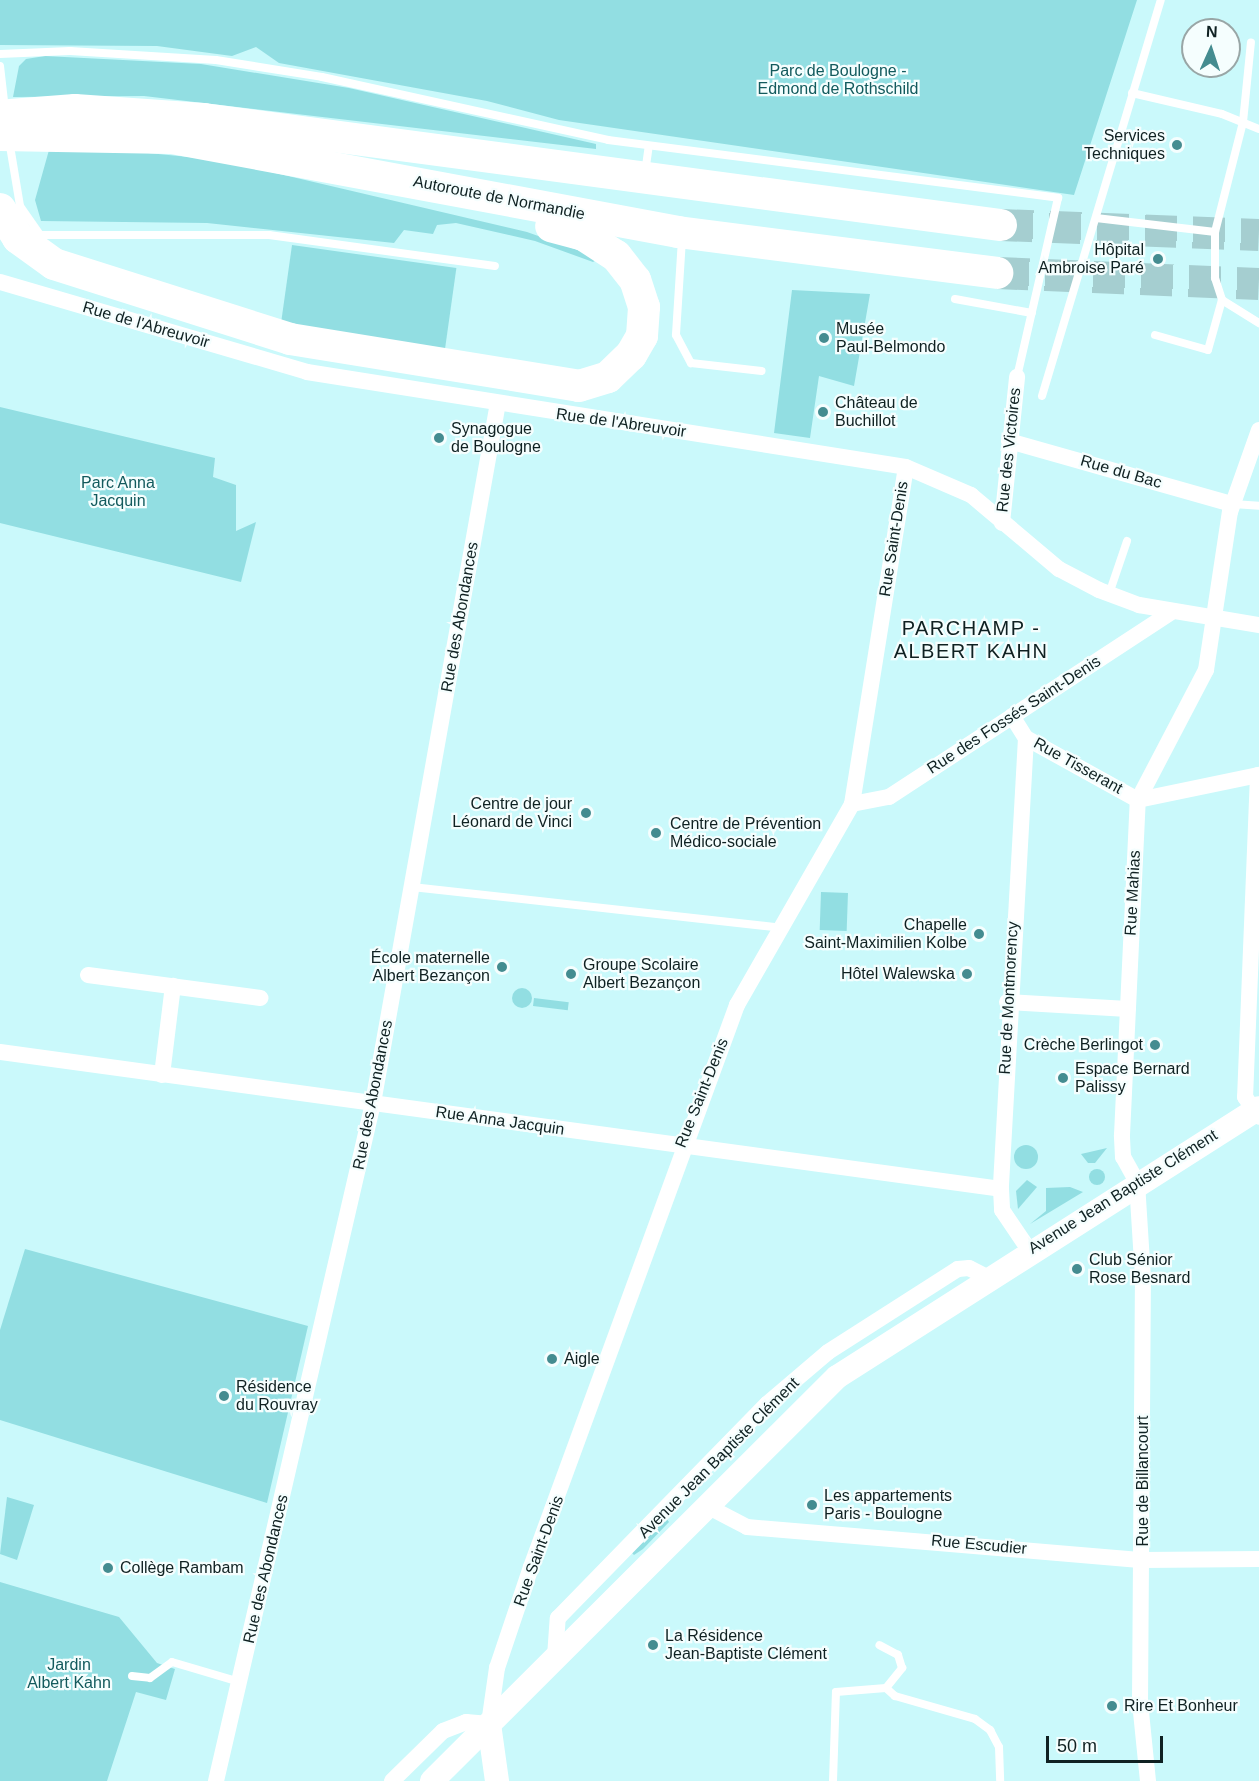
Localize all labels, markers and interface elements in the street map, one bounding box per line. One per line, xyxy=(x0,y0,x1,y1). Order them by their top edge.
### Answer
north arrow xyxy=(1181,18,1241,78)
text: N xyxy=(1206,23,1218,40)
park label: Parc de Boulogne - Edmond de Rothschild xyxy=(758,61,918,99)
place label: Services Techniques xyxy=(1084,126,1165,164)
marker: Services Techniques xyxy=(1170,138,1184,152)
street label: Autoroute de Normandie xyxy=(412,172,586,224)
place label: Hôpital Ambroise Paré xyxy=(1038,240,1144,278)
marker: Hôpital Ambroise Paré xyxy=(1149,250,1167,268)
street label: Rue de l'Abreuvoir xyxy=(80,298,212,352)
place label: Musée Paul-Belmondo xyxy=(836,319,945,357)
marker: Musée Paul-Belmondo xyxy=(817,331,831,345)
street label: Rue des Victoires xyxy=(993,387,1025,513)
place label: Château de Buchillot xyxy=(835,393,918,431)
street label: Rue de l'Abreuvoir xyxy=(555,404,687,442)
marker: Château de Buchillot xyxy=(816,405,830,419)
place label: Synagogue de Boulogne xyxy=(451,419,541,457)
marker: Synagogue de Boulogne xyxy=(432,431,446,445)
street label: Rue du Bac xyxy=(1078,451,1164,493)
park label: Parc Anna Jacquin xyxy=(81,473,155,511)
street label: Rue Saint-Denis xyxy=(875,480,913,598)
street label: Rue des Abondances xyxy=(437,540,483,694)
district label: PARCHAMP - ALBERT KAHN xyxy=(893,617,1049,664)
street label: Rue des Fossés Saint-Denis xyxy=(924,652,1104,778)
street label: Rue Tisserant xyxy=(1030,734,1126,798)
place label: Centre de jour Léonard de Vinci xyxy=(452,794,572,832)
marker: Centre de jour Léonard de Vinci xyxy=(577,804,595,822)
place label: Centre de Prévention Médico-sociale xyxy=(670,814,821,852)
marker: Centre de Prévention Médico-sociale xyxy=(647,824,665,842)
street label: Rue Mahias xyxy=(1121,850,1145,936)
place label: Chapelle Saint-Maximilien Kolbe xyxy=(804,915,967,953)
street label: Rue de Montmorency xyxy=(995,921,1023,1075)
marker: Chapelle Saint-Maximilien Kolbe xyxy=(972,927,986,941)
place label: École maternelle Albert Bezançon xyxy=(371,948,490,986)
place label: Groupe Scolaire Albert Bezançon xyxy=(583,955,700,993)
marker: École maternelle Albert Bezançon xyxy=(495,960,509,974)
place label: Hôtel Walewska xyxy=(841,964,955,984)
marker: Groupe Scolaire Albert Bezançon xyxy=(564,967,578,981)
marker: Hôtel Walewska xyxy=(960,967,974,981)
street label: Rue des Abondances xyxy=(349,1018,397,1172)
street label: Rue Saint-Denis xyxy=(671,1035,733,1151)
place label: Crèche Berlingot xyxy=(1024,1035,1143,1055)
marker: Crèche Berlingot xyxy=(1148,1038,1162,1052)
place label: Espace Bernard Palissy xyxy=(1075,1059,1190,1097)
marker: Espace Bernard Palissy xyxy=(1056,1071,1070,1085)
street label: Rue Anna Jacquin xyxy=(434,1102,566,1140)
street label: Avenue Jean Baptiste Clément xyxy=(1025,1126,1221,1258)
place label: Club Sénior Rose Besnard xyxy=(1089,1250,1190,1288)
marker: Club Sénior Rose Besnard xyxy=(1070,1262,1084,1276)
place label: Aigle xyxy=(564,1349,600,1369)
marker: Aigle xyxy=(545,1352,559,1366)
street label: Avenue Jean Baptiste Clément xyxy=(635,1374,803,1542)
place label: Résidence du Rouvray xyxy=(236,1377,318,1415)
marker: Résidence du Rouvray xyxy=(217,1389,231,1403)
street label: Rue de Billancourt xyxy=(1133,1416,1153,1546)
place label: Les appartements Paris - Boulogne xyxy=(824,1486,952,1524)
street label: Rue des Abondances xyxy=(239,1492,293,1646)
street label: Rue Saint-Denis xyxy=(510,1493,568,1609)
marker: Les appartements Paris - Boulogne xyxy=(805,1498,819,1512)
street label: Rue Escudier xyxy=(930,1531,1028,1559)
place label: Collège Rambam xyxy=(120,1558,244,1578)
marker: Collège Rambam xyxy=(101,1561,115,1575)
place label: La Résidence Jean-Baptiste Clément xyxy=(665,1626,827,1664)
marker: La Résidence Jean-Baptiste Clément xyxy=(646,1638,660,1652)
park label: Jardin Albert Kahn xyxy=(27,1655,111,1693)
place label: Rire Et Bonheur xyxy=(1124,1696,1238,1716)
marker: Rire Et Bonheur xyxy=(1105,1699,1119,1713)
scale bar xyxy=(1049,1724,1166,1762)
text: 50 m xyxy=(1057,1736,1097,1756)

